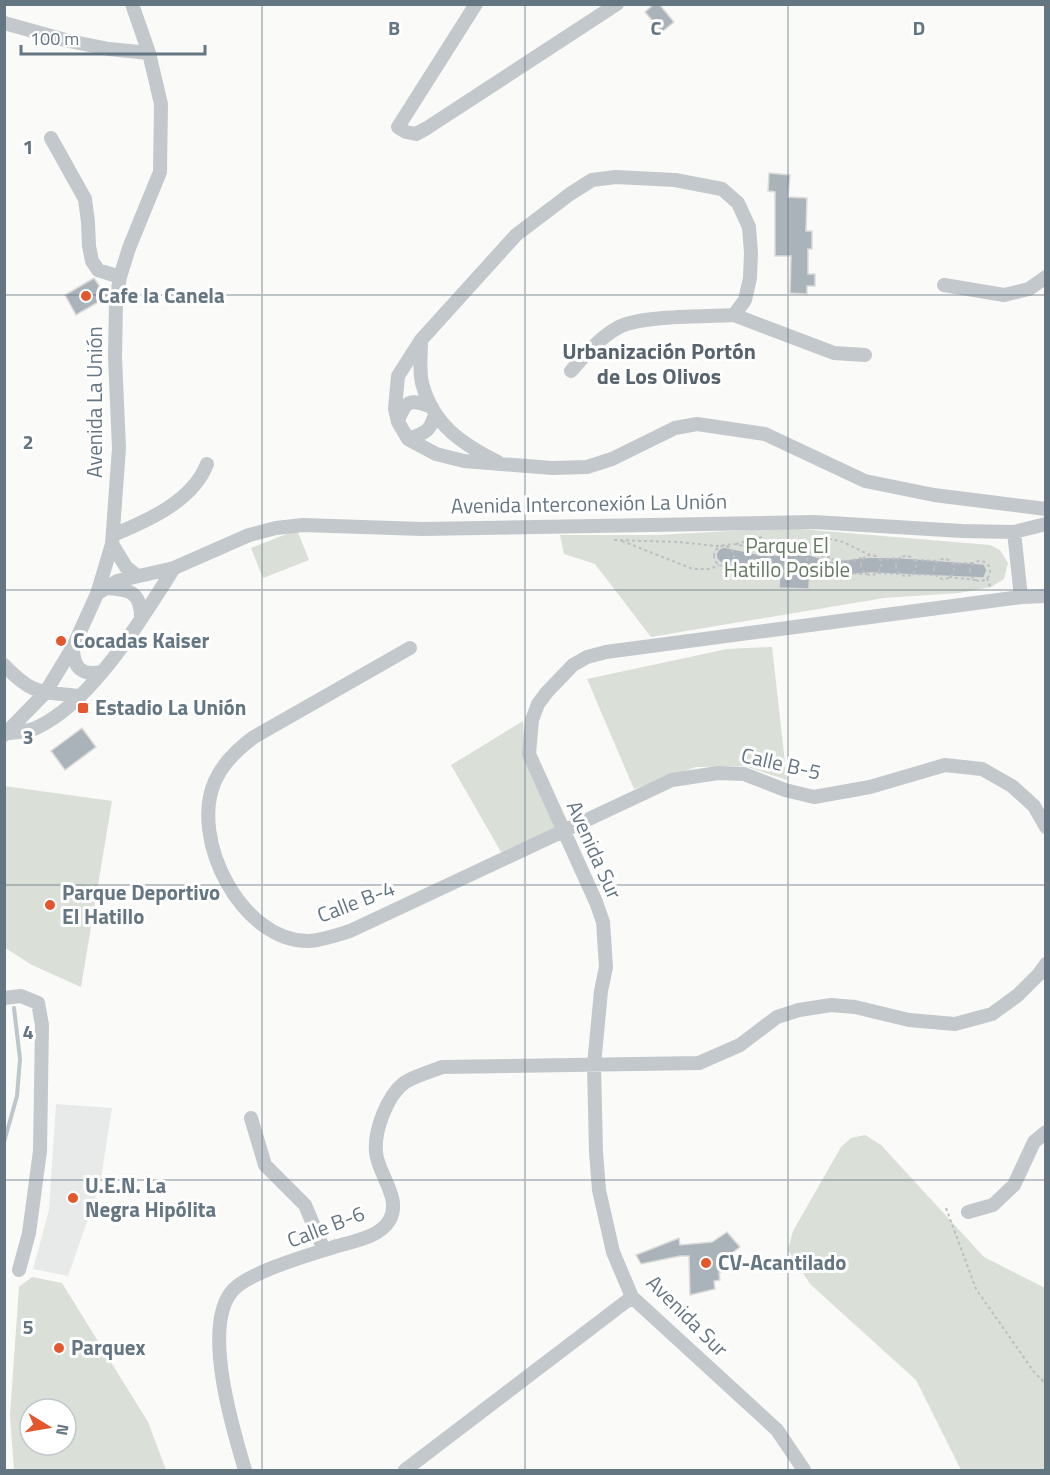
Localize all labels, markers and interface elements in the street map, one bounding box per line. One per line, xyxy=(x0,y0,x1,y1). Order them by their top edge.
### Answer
text: B xyxy=(388,12,400,43)
text: C xyxy=(651,12,662,43)
text: D xyxy=(913,12,925,43)
scale bar xyxy=(21,18,206,56)
text: 100 m xyxy=(30,25,79,52)
text: 1 xyxy=(22,131,34,162)
place label: Cafe la Canela xyxy=(98,279,225,311)
marker: Cafe la Canela xyxy=(79,289,93,303)
street label: Avenida La Unión xyxy=(78,326,110,478)
district label: Urbanización Portón de Los Olivos xyxy=(562,334,756,393)
text: 2 xyxy=(22,426,34,457)
street label: Avenida Interconexión La Unión xyxy=(451,485,727,521)
park label: Parque El Hatillo Posible xyxy=(724,529,850,585)
place label: Cocadas Kaiser xyxy=(73,624,209,656)
marker: Cocadas Kaiser xyxy=(54,634,68,648)
place label: Estadio La Unión xyxy=(95,691,246,723)
marker: Estadio La Unión xyxy=(76,701,90,715)
text: 3 xyxy=(22,721,34,752)
street label: Calle B-5 xyxy=(738,738,824,788)
street label: Avenida Sur xyxy=(559,795,631,904)
street label: Calle B-4 xyxy=(312,872,399,930)
place label: Parque Deportivo El Hatillo xyxy=(62,876,220,932)
marker: Parque Deportivo El Hatillo xyxy=(43,898,57,912)
text: 4 xyxy=(22,1016,34,1047)
place label: U.E.N. La Negra Hipólita xyxy=(85,1169,216,1225)
marker: U.E.N. La Negra Hipólita xyxy=(66,1191,80,1205)
street label: Calle B-6 xyxy=(282,1197,369,1255)
place label: CV-Acantilado xyxy=(718,1246,847,1278)
marker: CV-Acantilado xyxy=(699,1256,713,1270)
street label: Avenida Sur xyxy=(639,1267,736,1364)
text: 5 xyxy=(22,1311,34,1342)
place label: Parquex xyxy=(71,1331,146,1363)
marker: Parquex xyxy=(52,1341,66,1355)
north arrow xyxy=(18,1397,78,1457)
text: N xyxy=(50,1422,76,1438)

